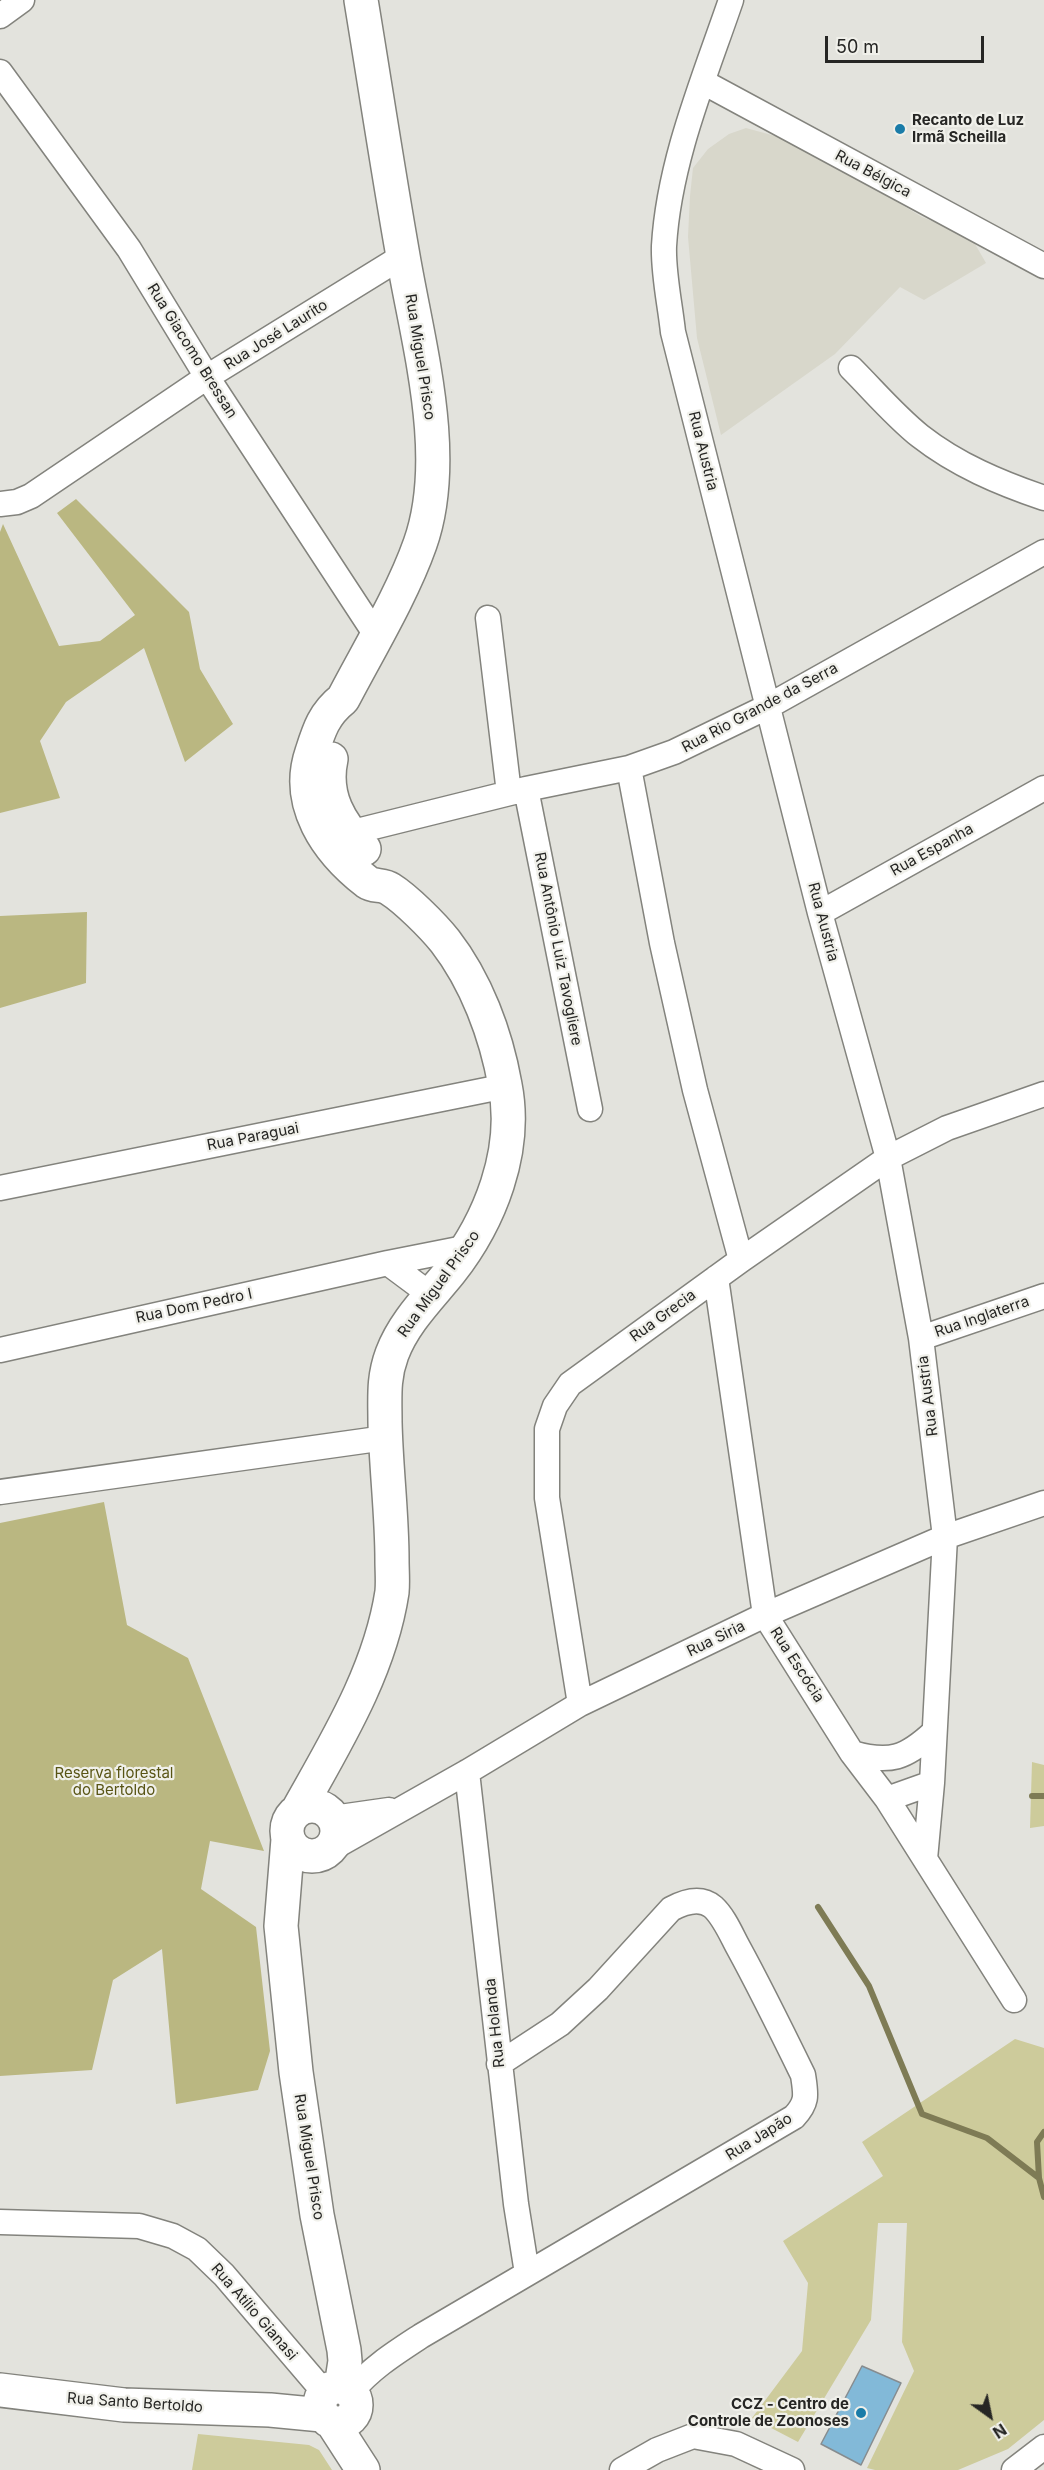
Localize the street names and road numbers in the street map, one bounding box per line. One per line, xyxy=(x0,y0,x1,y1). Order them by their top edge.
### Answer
street label: Rua Bélgica xyxy=(832,146,914,202)
street label: Rua Giacomo Bressan xyxy=(143,280,241,422)
street label: Rua Miguel Prisco xyxy=(401,293,439,421)
street label: Rua José Laurito xyxy=(221,296,331,374)
street label: Rua Austria xyxy=(684,409,722,493)
street label: Rua Rio Grande da Serra xyxy=(679,659,841,757)
street label: Rua Espanha xyxy=(887,820,977,880)
street label: Rua Antônio Luiz Tavogliere xyxy=(530,851,586,1047)
street label: Rua Austria xyxy=(804,880,842,964)
street label: Rua Paraguai xyxy=(205,1119,301,1155)
street label: Rua Miguel Prisco xyxy=(394,1227,484,1341)
street label: Rua Dom Pedro I xyxy=(134,1285,254,1327)
street label: Rua Grecia xyxy=(627,1286,699,1346)
street label: Rua Inglaterra xyxy=(932,1292,1032,1342)
street label: Rua Austria xyxy=(914,1355,942,1437)
street label: Rua Siria xyxy=(684,1617,748,1661)
street label: Rua Escócia xyxy=(766,1624,828,1706)
street label: Rua Holanda xyxy=(481,1977,509,2069)
street label: Rua Miguel Prisco xyxy=(290,2093,328,2221)
street label: Rua Japão xyxy=(722,2110,796,2164)
street label: Rua Atílio Gianasi xyxy=(207,2260,301,2364)
street label: Rua Santo Bertoldo xyxy=(67,2389,203,2417)

